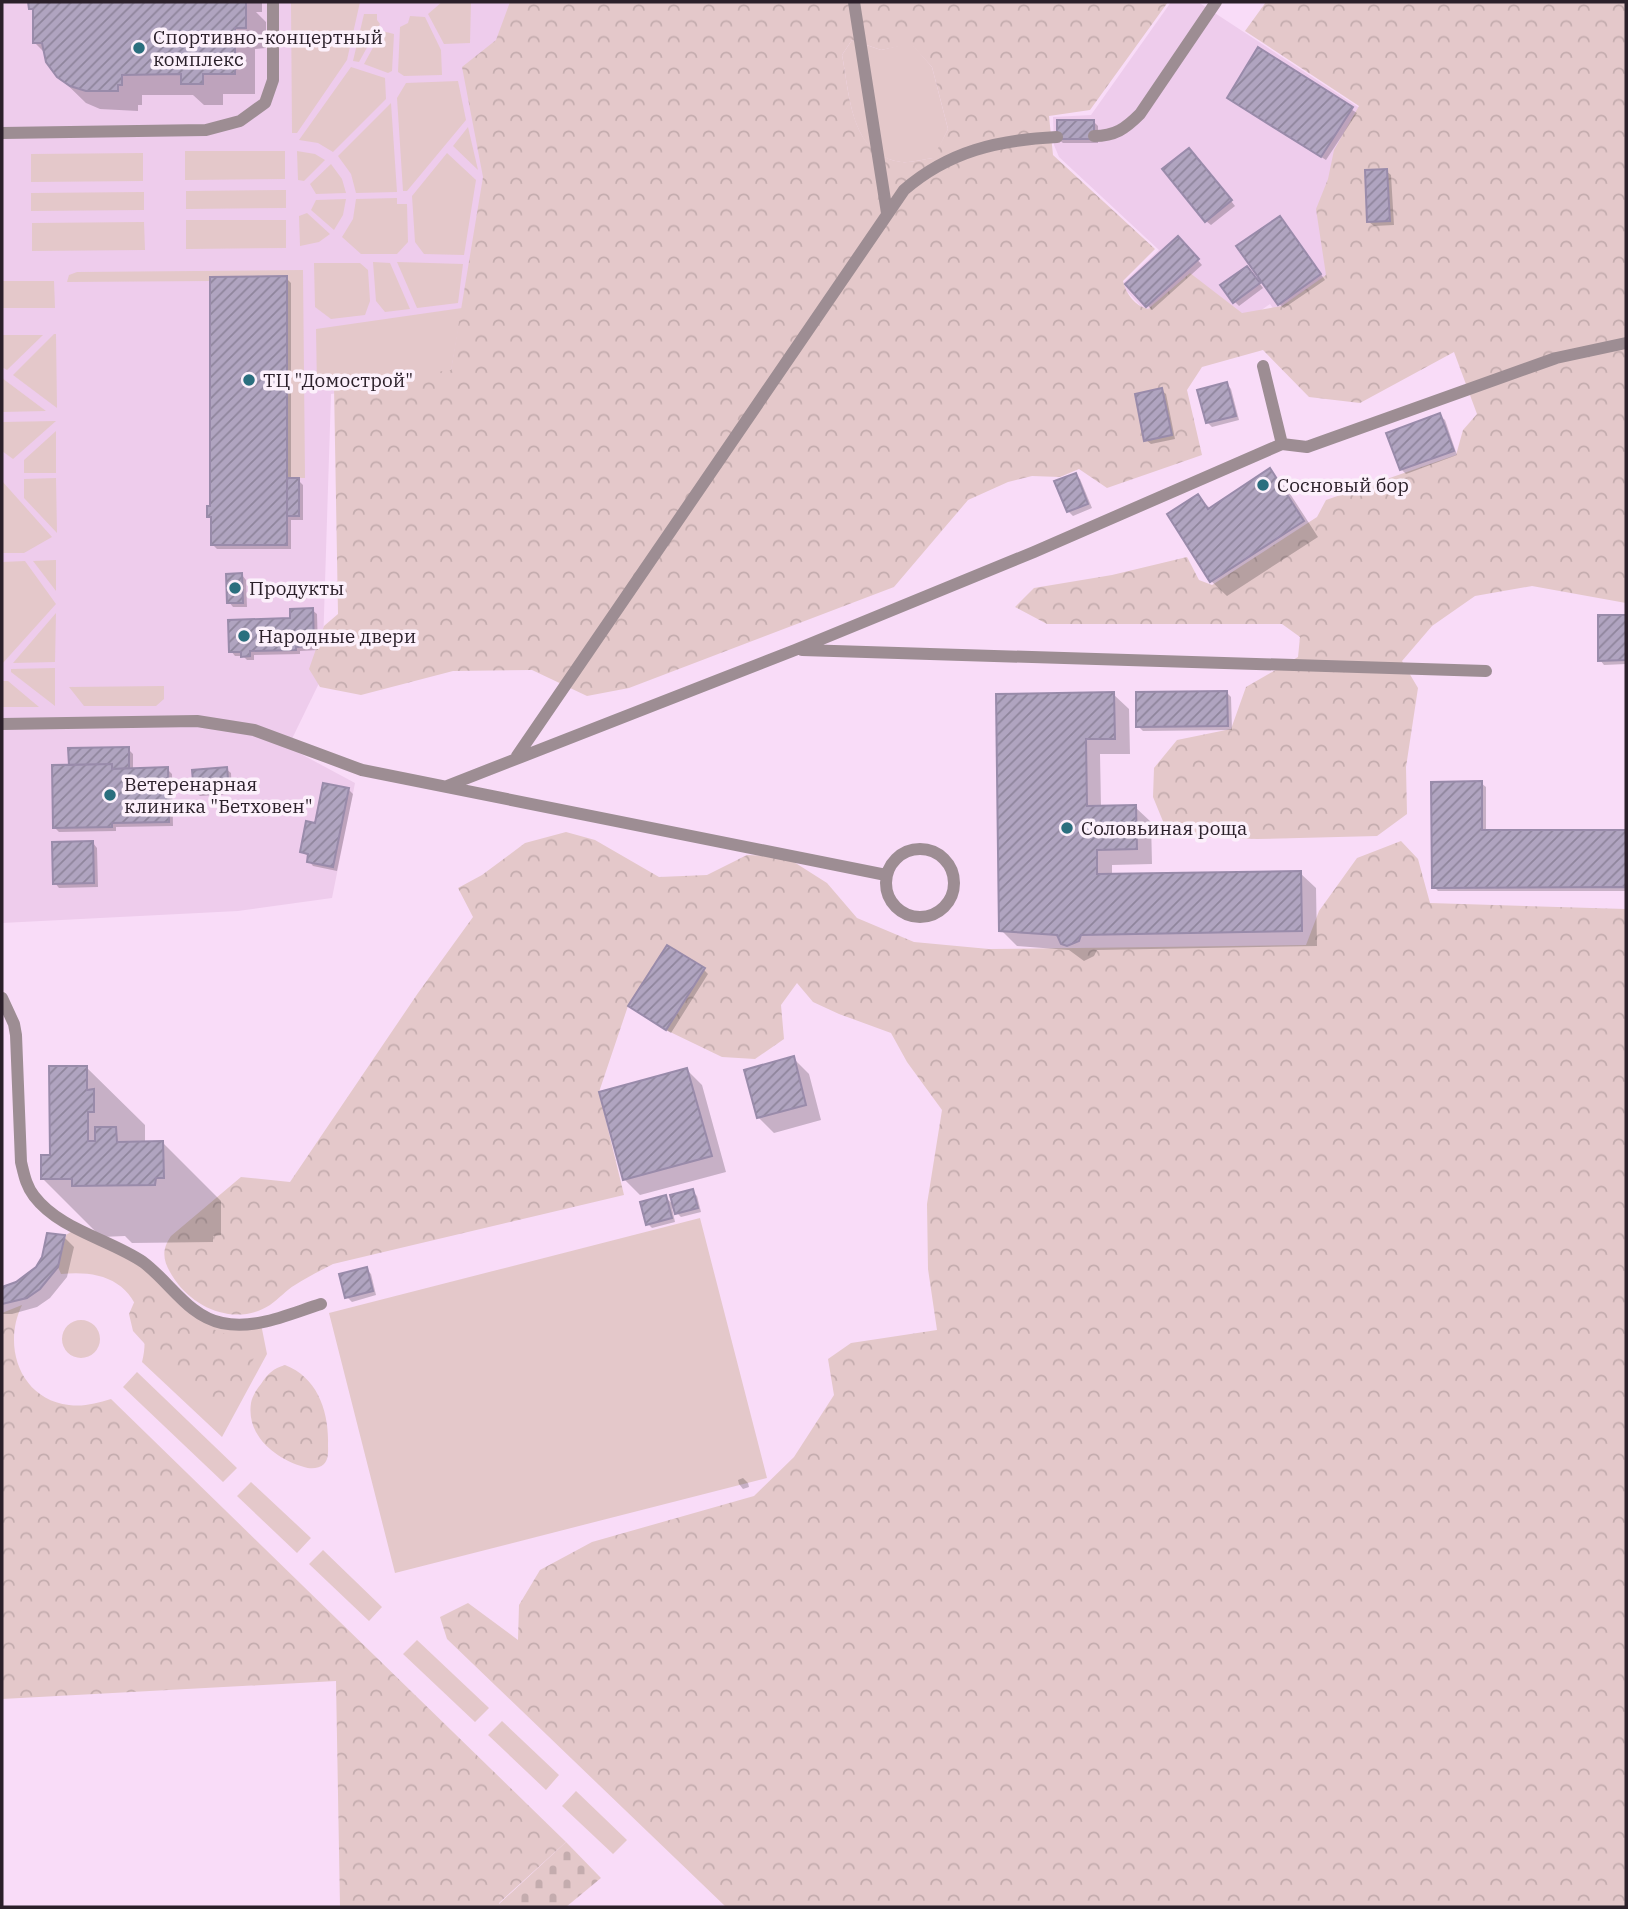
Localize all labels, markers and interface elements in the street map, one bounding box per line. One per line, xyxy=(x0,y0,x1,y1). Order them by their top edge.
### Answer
place label: Спортивно-концертный комплекс xyxy=(153,25,383,71)
marker: Спортивно-концертный комплекс xyxy=(131,40,147,56)
place label: ТЦ "Домострой" xyxy=(263,368,413,392)
marker: ТЦ "Домострой" xyxy=(241,372,257,388)
place label: Сосновый бор xyxy=(1277,473,1409,497)
marker: Сосновый бор xyxy=(1255,477,1271,493)
place label: Продукты xyxy=(249,576,344,600)
marker: Продукты xyxy=(227,580,243,596)
place label: Народные двери xyxy=(258,624,416,648)
marker: Народные двери xyxy=(236,628,252,644)
place label: Ветеренарная клиника "Бетховен" xyxy=(124,772,313,818)
marker: Ветеренарная клиника "Бетховен" xyxy=(102,787,118,803)
place label: Соловьиная роща xyxy=(1081,816,1247,840)
marker: Соловьиная роща xyxy=(1059,820,1075,836)

